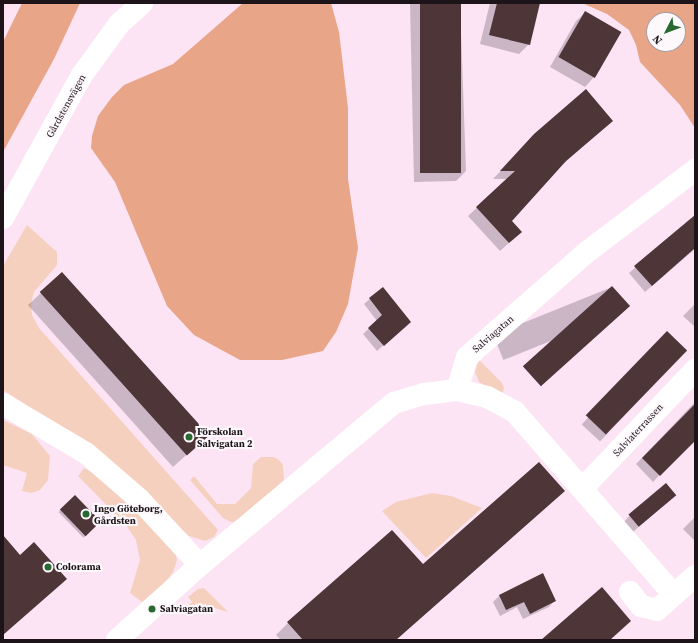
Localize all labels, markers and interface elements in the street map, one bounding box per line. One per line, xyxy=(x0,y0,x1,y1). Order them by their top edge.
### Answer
north arrow xyxy=(646,12,686,52)
text: N xyxy=(649,32,666,48)
street label: Gårdstensvägen xyxy=(44,72,88,140)
street label: Salviagatan xyxy=(470,313,516,355)
street label: Salviaterrassen xyxy=(610,401,666,459)
place label: Förskolan Salvigatan 2 xyxy=(197,425,252,448)
marker: Förskolan Salvigatan 2 xyxy=(184,432,194,442)
place label: Ingo Göteborg, Gårdsten xyxy=(94,502,163,526)
marker: Ingo Göteborg, Gårdsten xyxy=(81,509,91,519)
place label: Colorama xyxy=(56,561,101,573)
marker: Colorama xyxy=(43,562,53,572)
place label: Salviagatan xyxy=(160,603,213,615)
marker: Salviagatan xyxy=(147,604,157,614)

